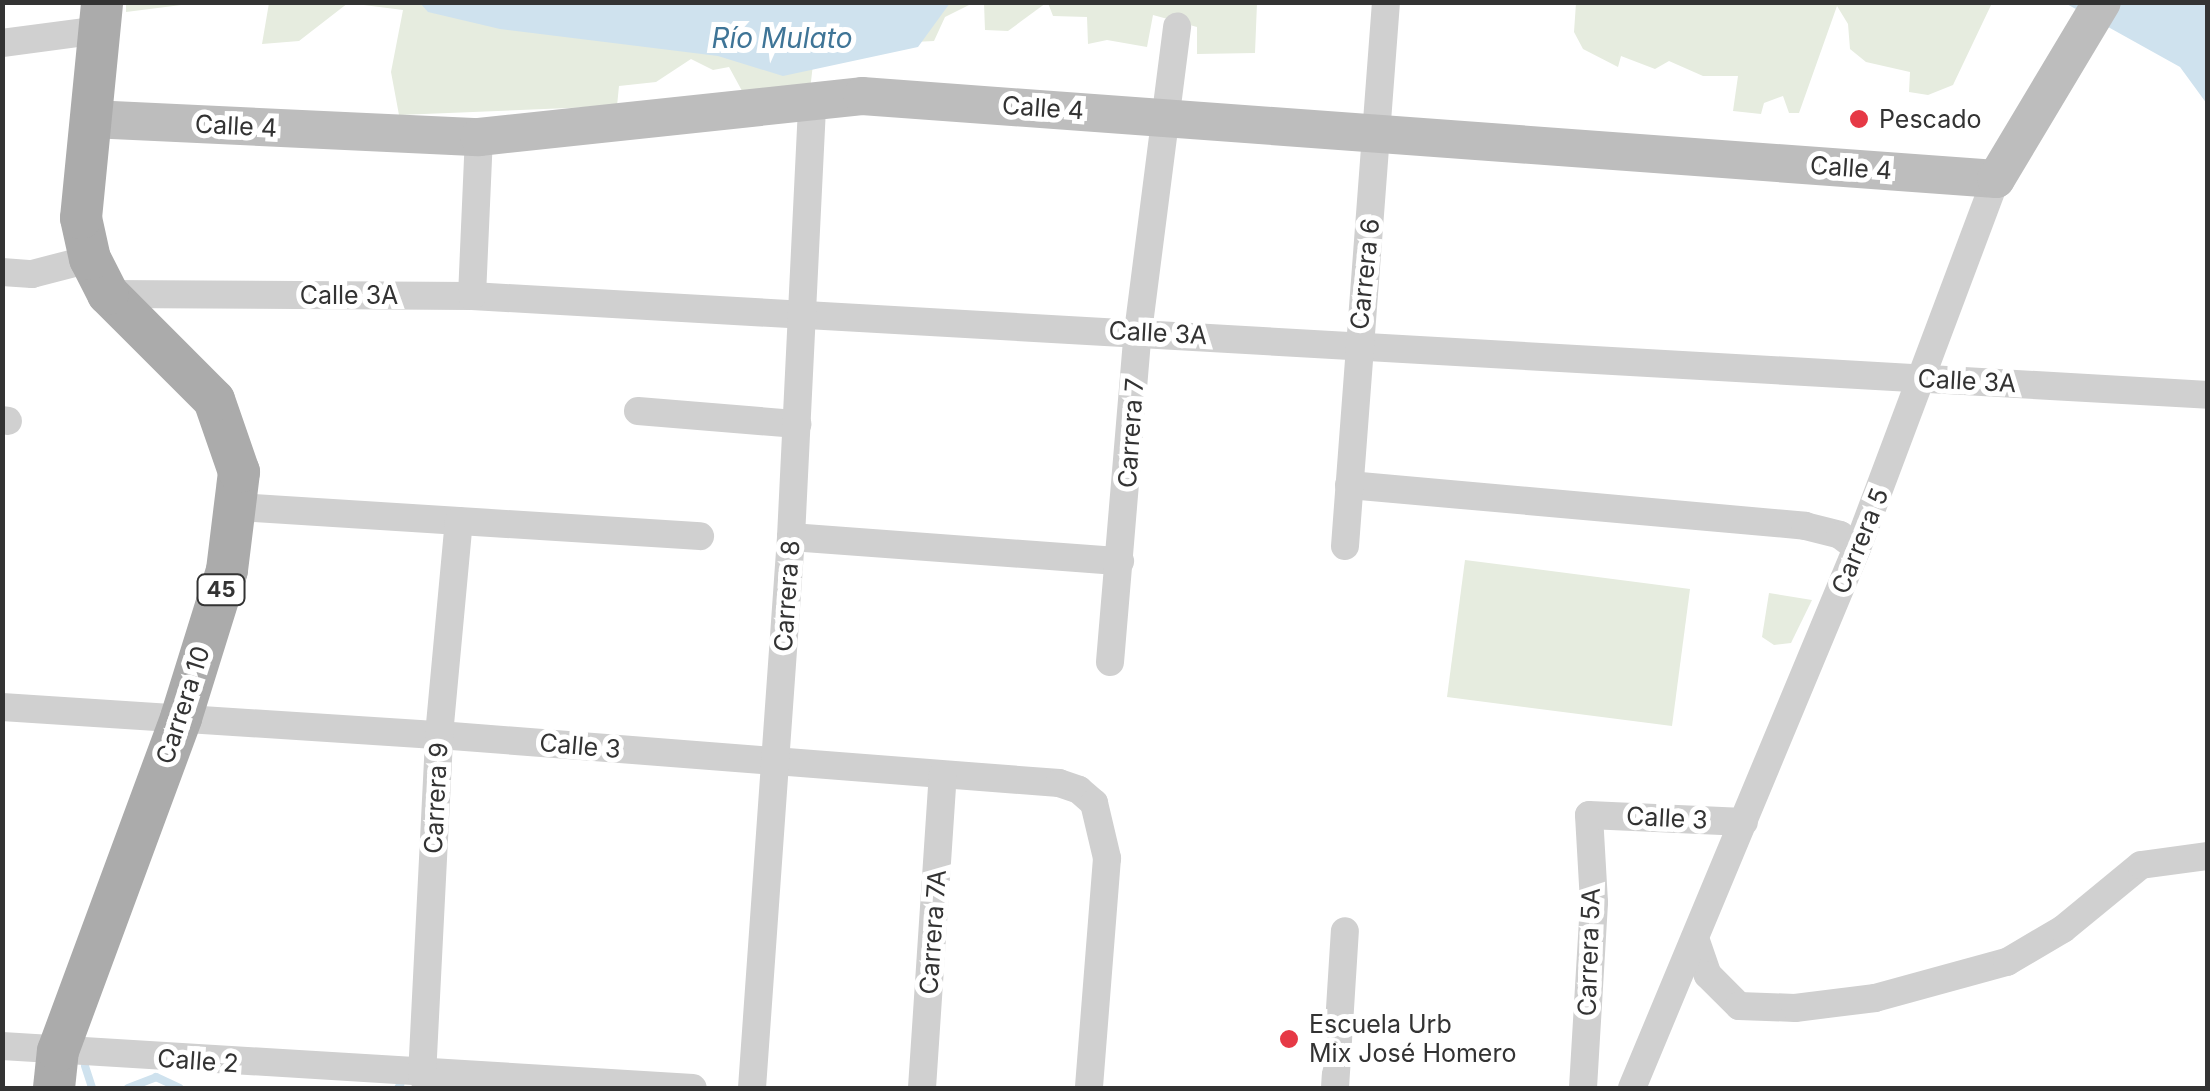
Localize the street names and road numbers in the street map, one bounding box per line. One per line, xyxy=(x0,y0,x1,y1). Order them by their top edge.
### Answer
street label: Calle 4 xyxy=(1001,90,1085,126)
street label: Calle 4 xyxy=(194,109,278,143)
street label: Calle 4 xyxy=(1809,150,1893,186)
street label: Carrera 6 xyxy=(1344,217,1386,331)
street label: Calle 3A xyxy=(300,280,398,310)
street label: Calle 3A xyxy=(1108,315,1208,351)
street label: Calle 3A xyxy=(1917,363,2017,399)
street label: Carrera 7 xyxy=(1112,377,1150,489)
street label: Carrera 5 xyxy=(1825,484,1895,598)
street label: Carrera 8 xyxy=(768,539,806,653)
road number: 45 xyxy=(196,573,246,607)
street label: Carrera 10 xyxy=(150,642,216,768)
street label: Calle 3 xyxy=(538,728,622,764)
street label: Carrera 9 xyxy=(418,741,454,855)
street label: Calle 3 xyxy=(1626,801,1708,835)
street label: Carrera 7A xyxy=(914,869,952,995)
street label: Carrera 5A xyxy=(1572,887,1606,1017)
street label: Calle 2 xyxy=(156,1043,240,1079)

